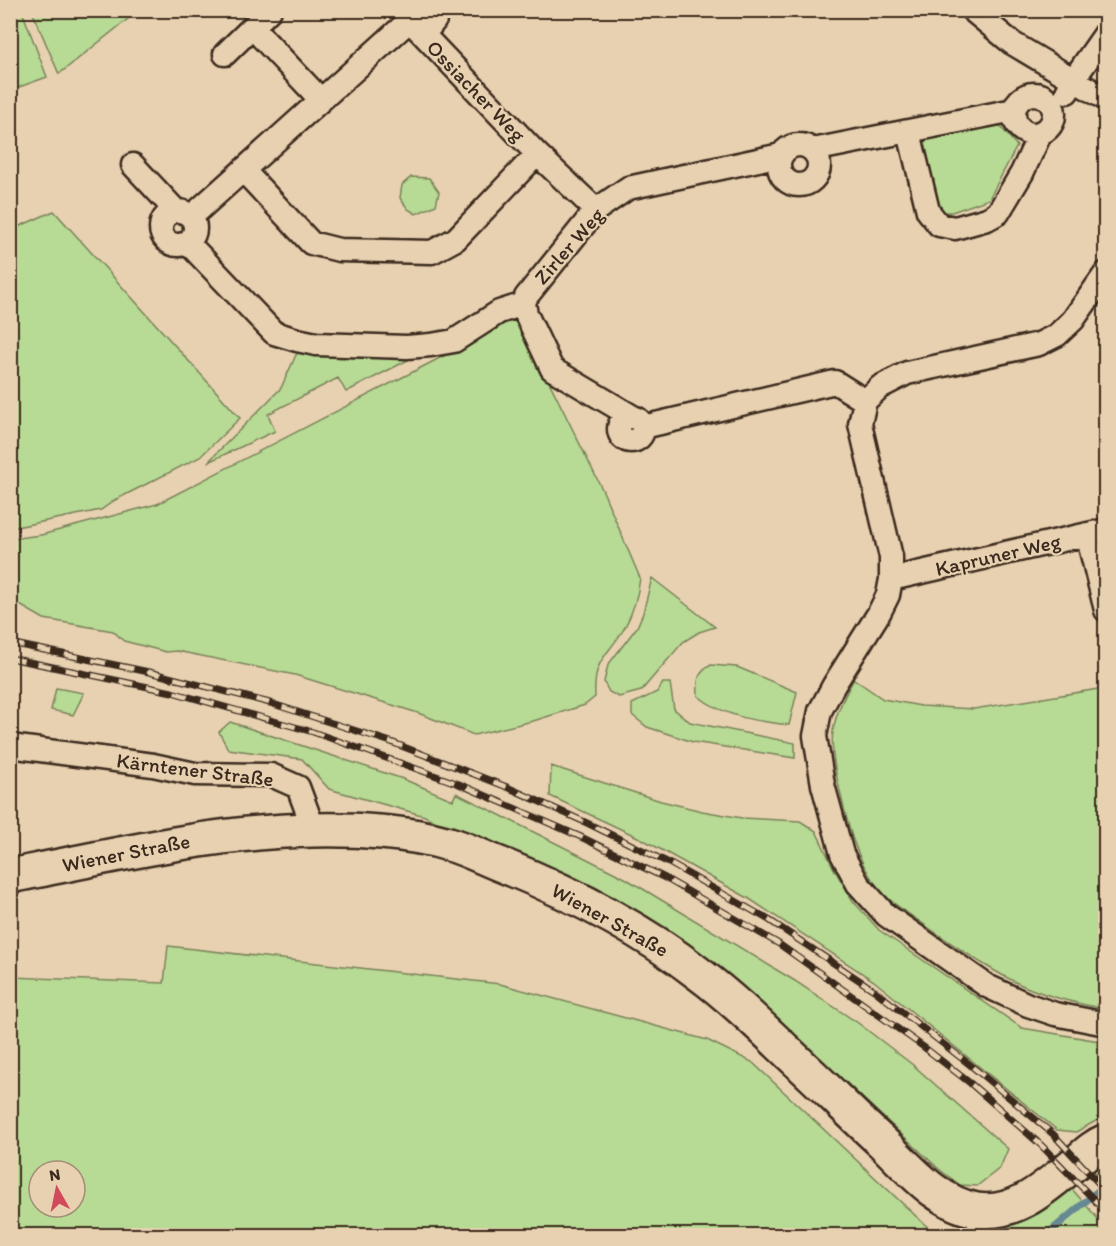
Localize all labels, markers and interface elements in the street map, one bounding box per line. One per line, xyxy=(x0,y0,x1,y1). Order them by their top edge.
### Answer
street label: Ossiacher Weg xyxy=(422,35,531,147)
street label: Zirler Weg xyxy=(529,202,609,289)
street label: Kapruner Weg xyxy=(933,528,1063,581)
street label: Kärntener Straße xyxy=(115,747,275,792)
street label: Wiener Straße xyxy=(60,828,192,877)
street label: Wiener Straße xyxy=(547,877,673,962)
north arrow xyxy=(27,1159,87,1219)
text: N xyxy=(48,1164,62,1185)

